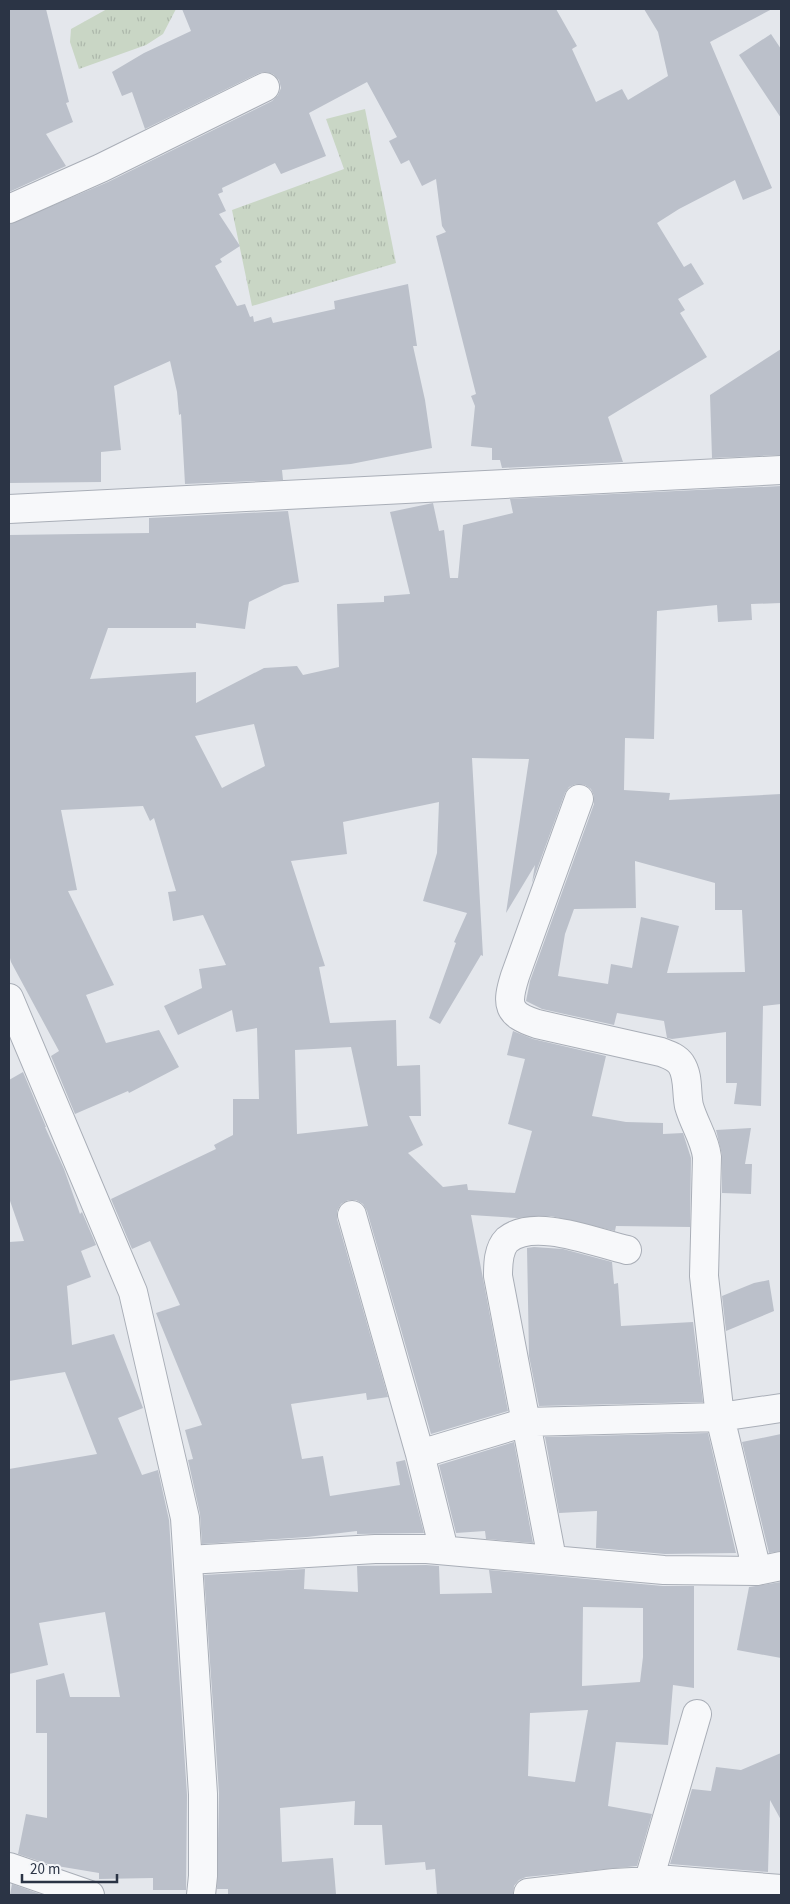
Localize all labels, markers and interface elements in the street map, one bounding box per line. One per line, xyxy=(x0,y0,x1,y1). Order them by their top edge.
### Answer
scale bar xyxy=(22,1852,118,1884)
text: 20 m xyxy=(30,1859,60,1880)

